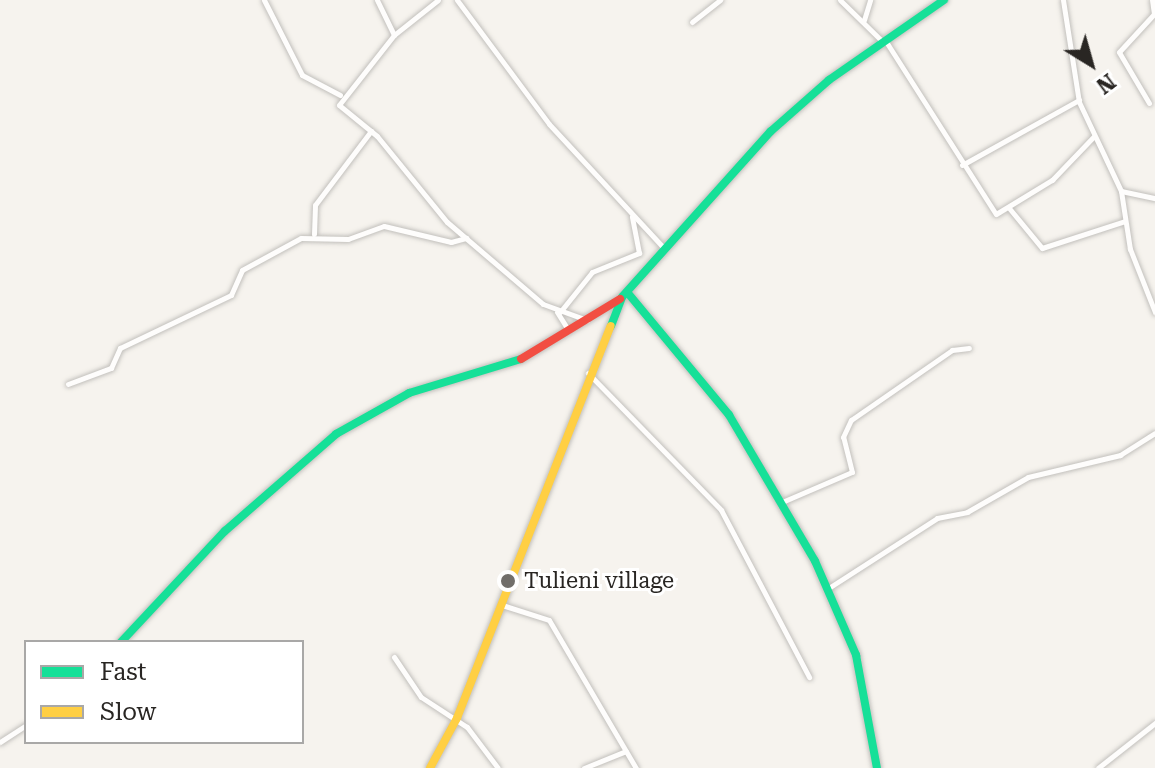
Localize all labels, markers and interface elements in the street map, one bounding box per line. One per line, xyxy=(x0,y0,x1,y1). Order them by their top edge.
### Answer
north arrow xyxy=(1051,24,1131,104)
text: N xyxy=(1091,68,1120,99)
place label: Tulieni village xyxy=(524,568,674,594)
marker: Tulieni village xyxy=(499,572,517,590)
legend xyxy=(24,640,304,744)
text: Fast xyxy=(100,658,147,686)
text: Slow xyxy=(100,698,156,726)

